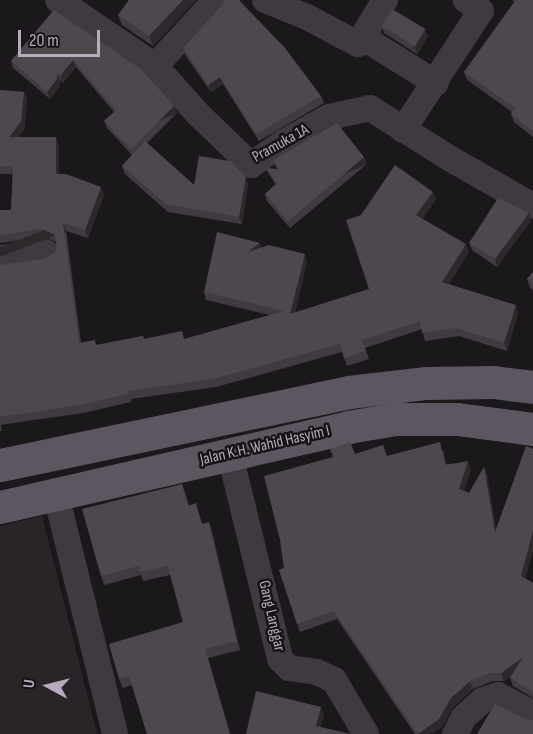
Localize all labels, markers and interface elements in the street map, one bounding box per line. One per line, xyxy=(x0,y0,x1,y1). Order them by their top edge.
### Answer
scale bar xyxy=(21,18,104,56)
text: 20 m xyxy=(29,30,59,51)
street label: Pramuka 1A xyxy=(249,121,313,167)
street label: Jalan K.H. Wahid Hasyim I xyxy=(198,422,332,470)
street label: Gang Langgar xyxy=(254,579,288,653)
north arrow xyxy=(18,656,78,716)
text: U xyxy=(20,678,40,689)

